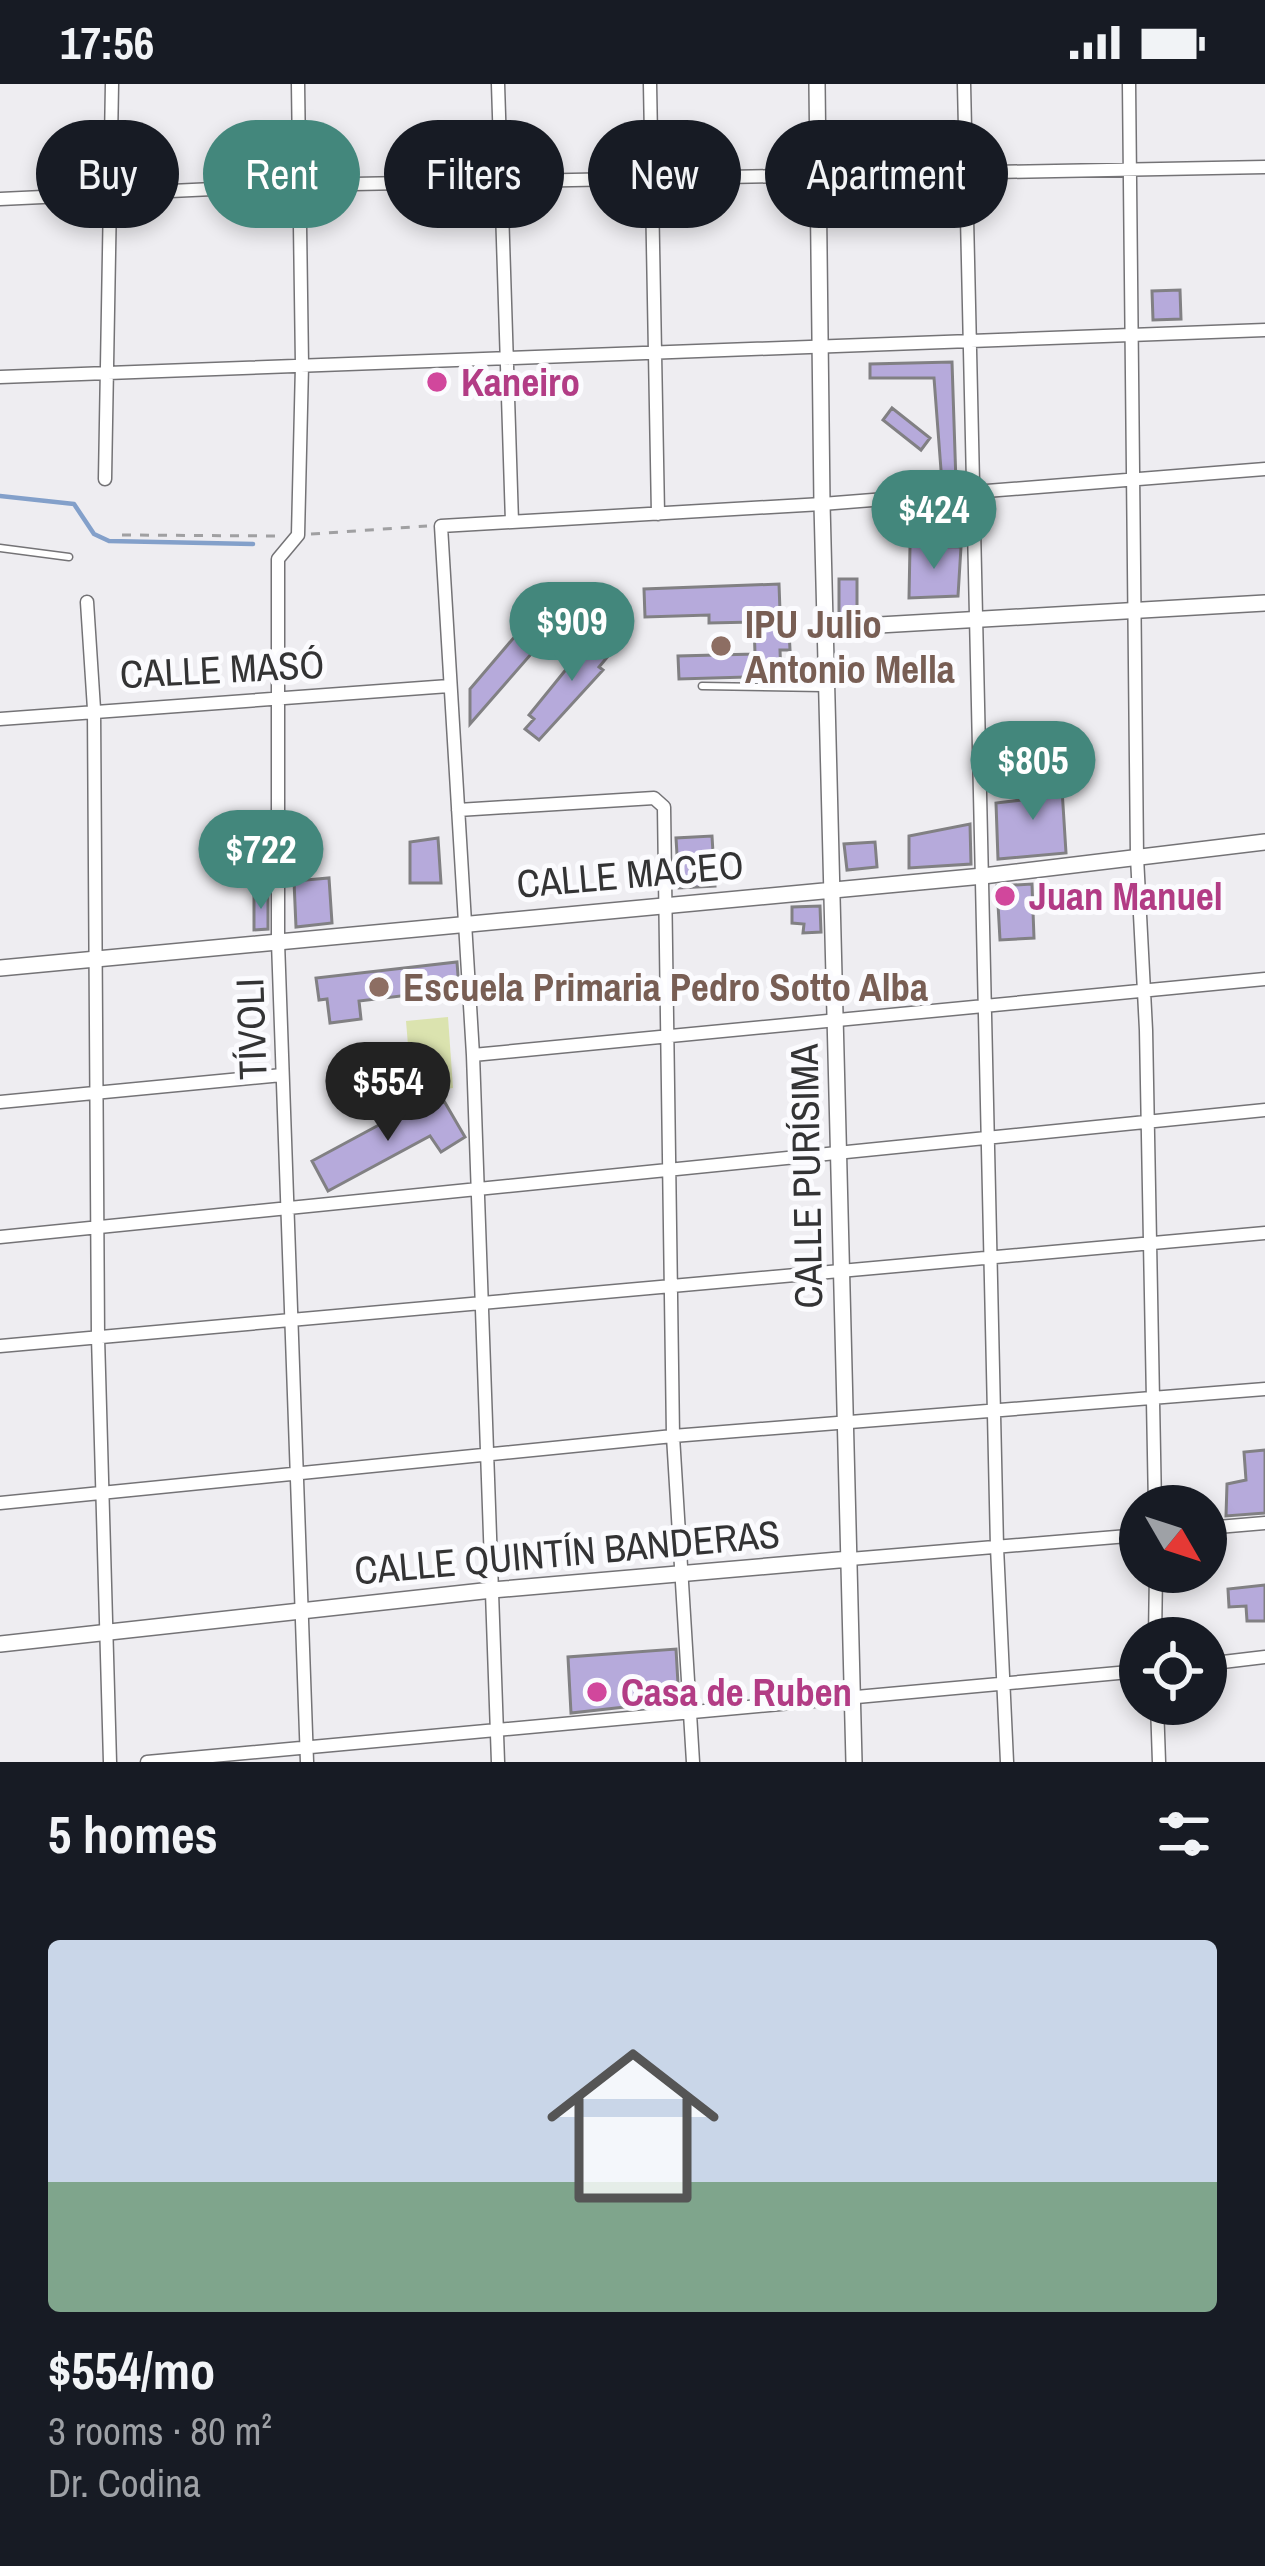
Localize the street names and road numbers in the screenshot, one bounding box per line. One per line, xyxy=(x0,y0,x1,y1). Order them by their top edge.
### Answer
street label: CALLE MASÓ xyxy=(119,638,325,700)
street label: CALLE MACEO xyxy=(514,838,746,910)
street label: TÍVOLI xyxy=(223,977,279,1081)
street label: CALLE PURÍSIMA xyxy=(778,1042,834,1309)
street label: CALLE QUINTÍN BANDERAS xyxy=(352,1508,782,1596)

